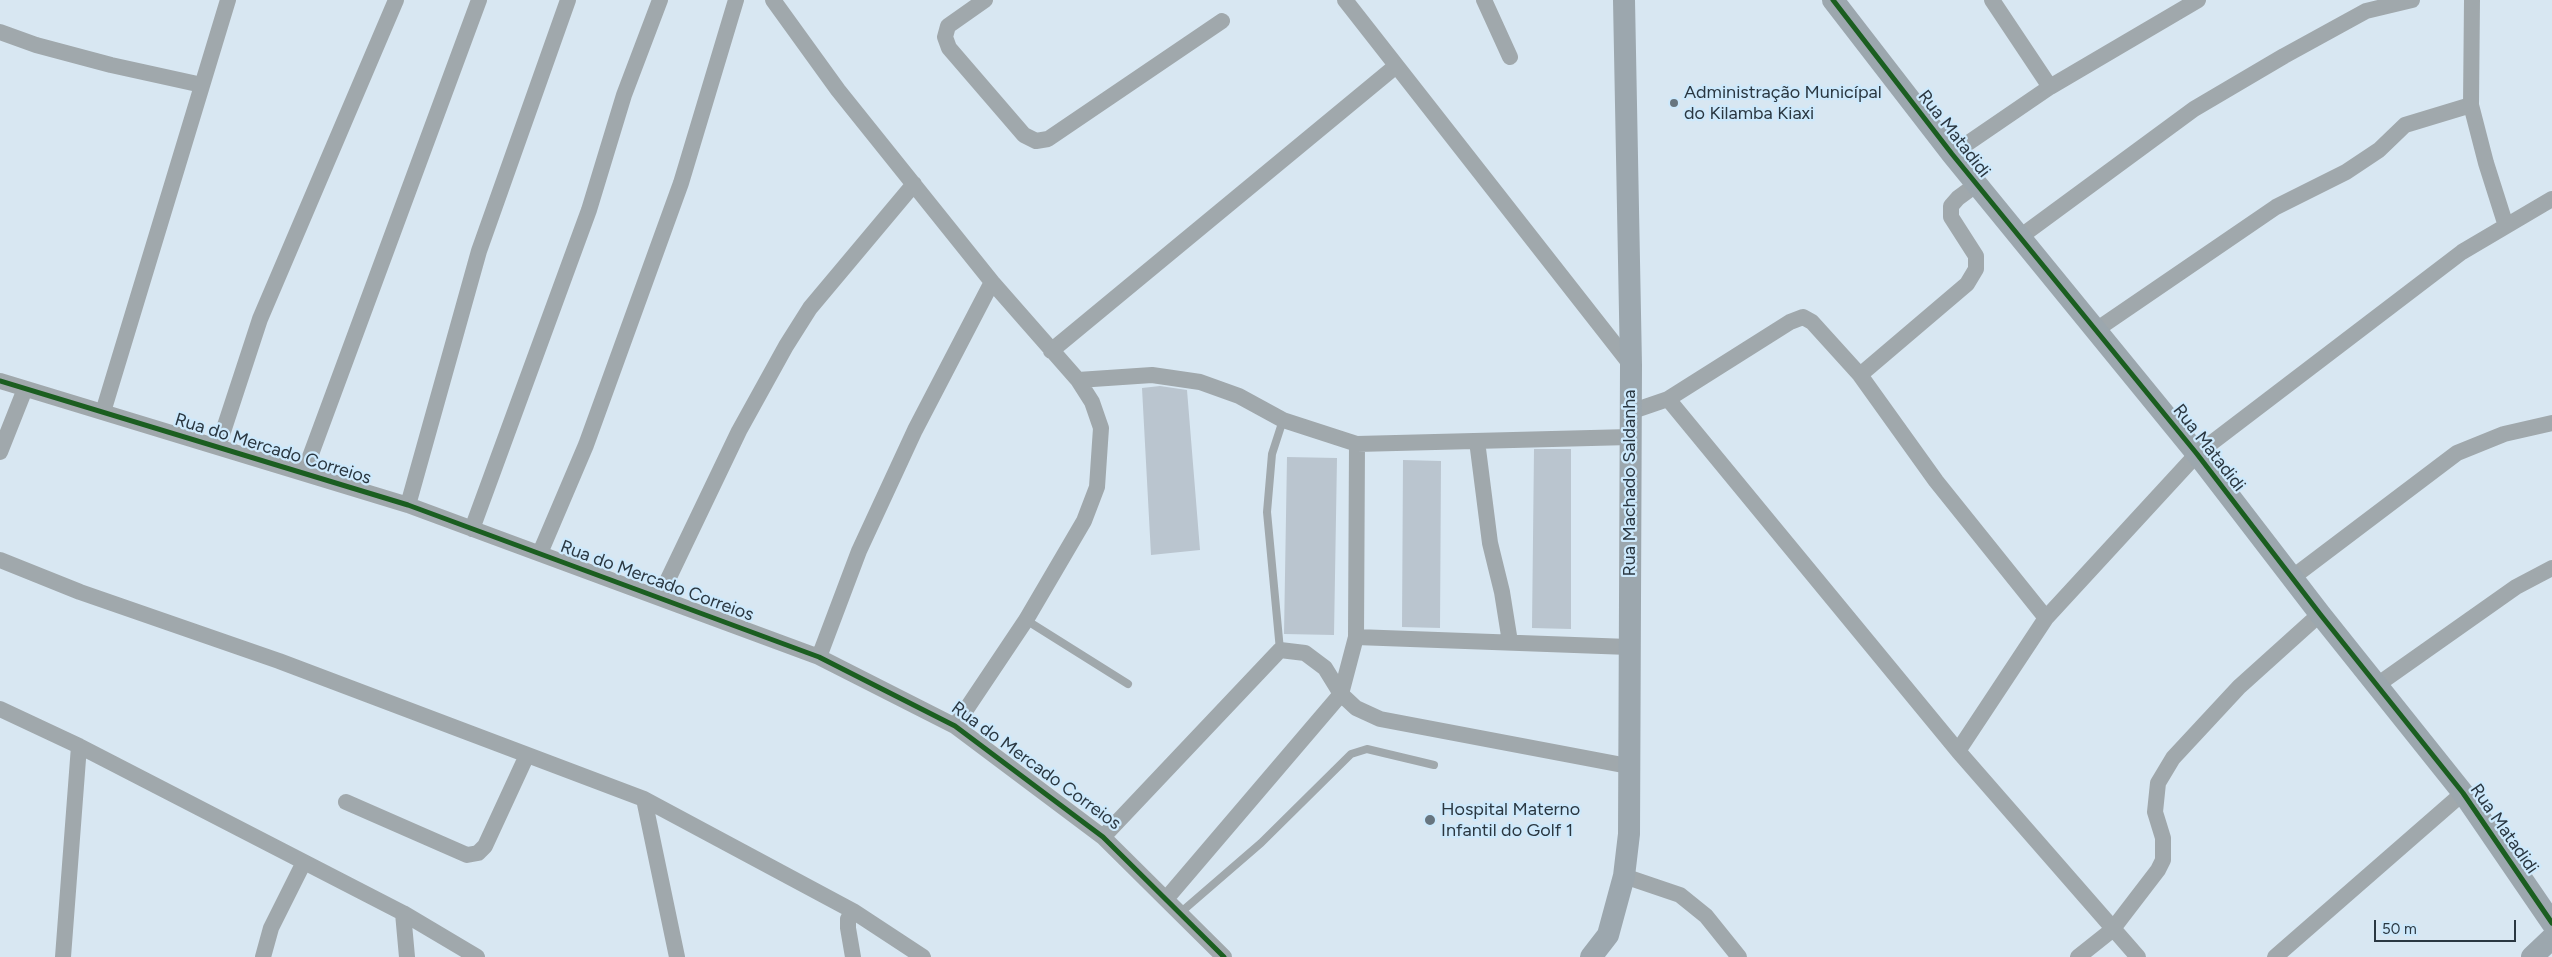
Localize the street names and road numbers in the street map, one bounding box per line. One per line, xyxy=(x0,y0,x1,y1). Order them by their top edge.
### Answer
street label: Rua Matadidi xyxy=(1913,86,1995,182)
street label: Rua Machado Saldanha xyxy=(1619,390,1641,576)
street label: Rua Matadidi xyxy=(2168,400,2250,496)
street label: Rua do Mercado Correios xyxy=(172,409,374,489)
street label: Rua do Mercado Correios xyxy=(557,536,757,626)
street label: Rua do Mercado Correios xyxy=(947,697,1125,835)
street label: Rua Matadidi xyxy=(2465,780,2543,878)

